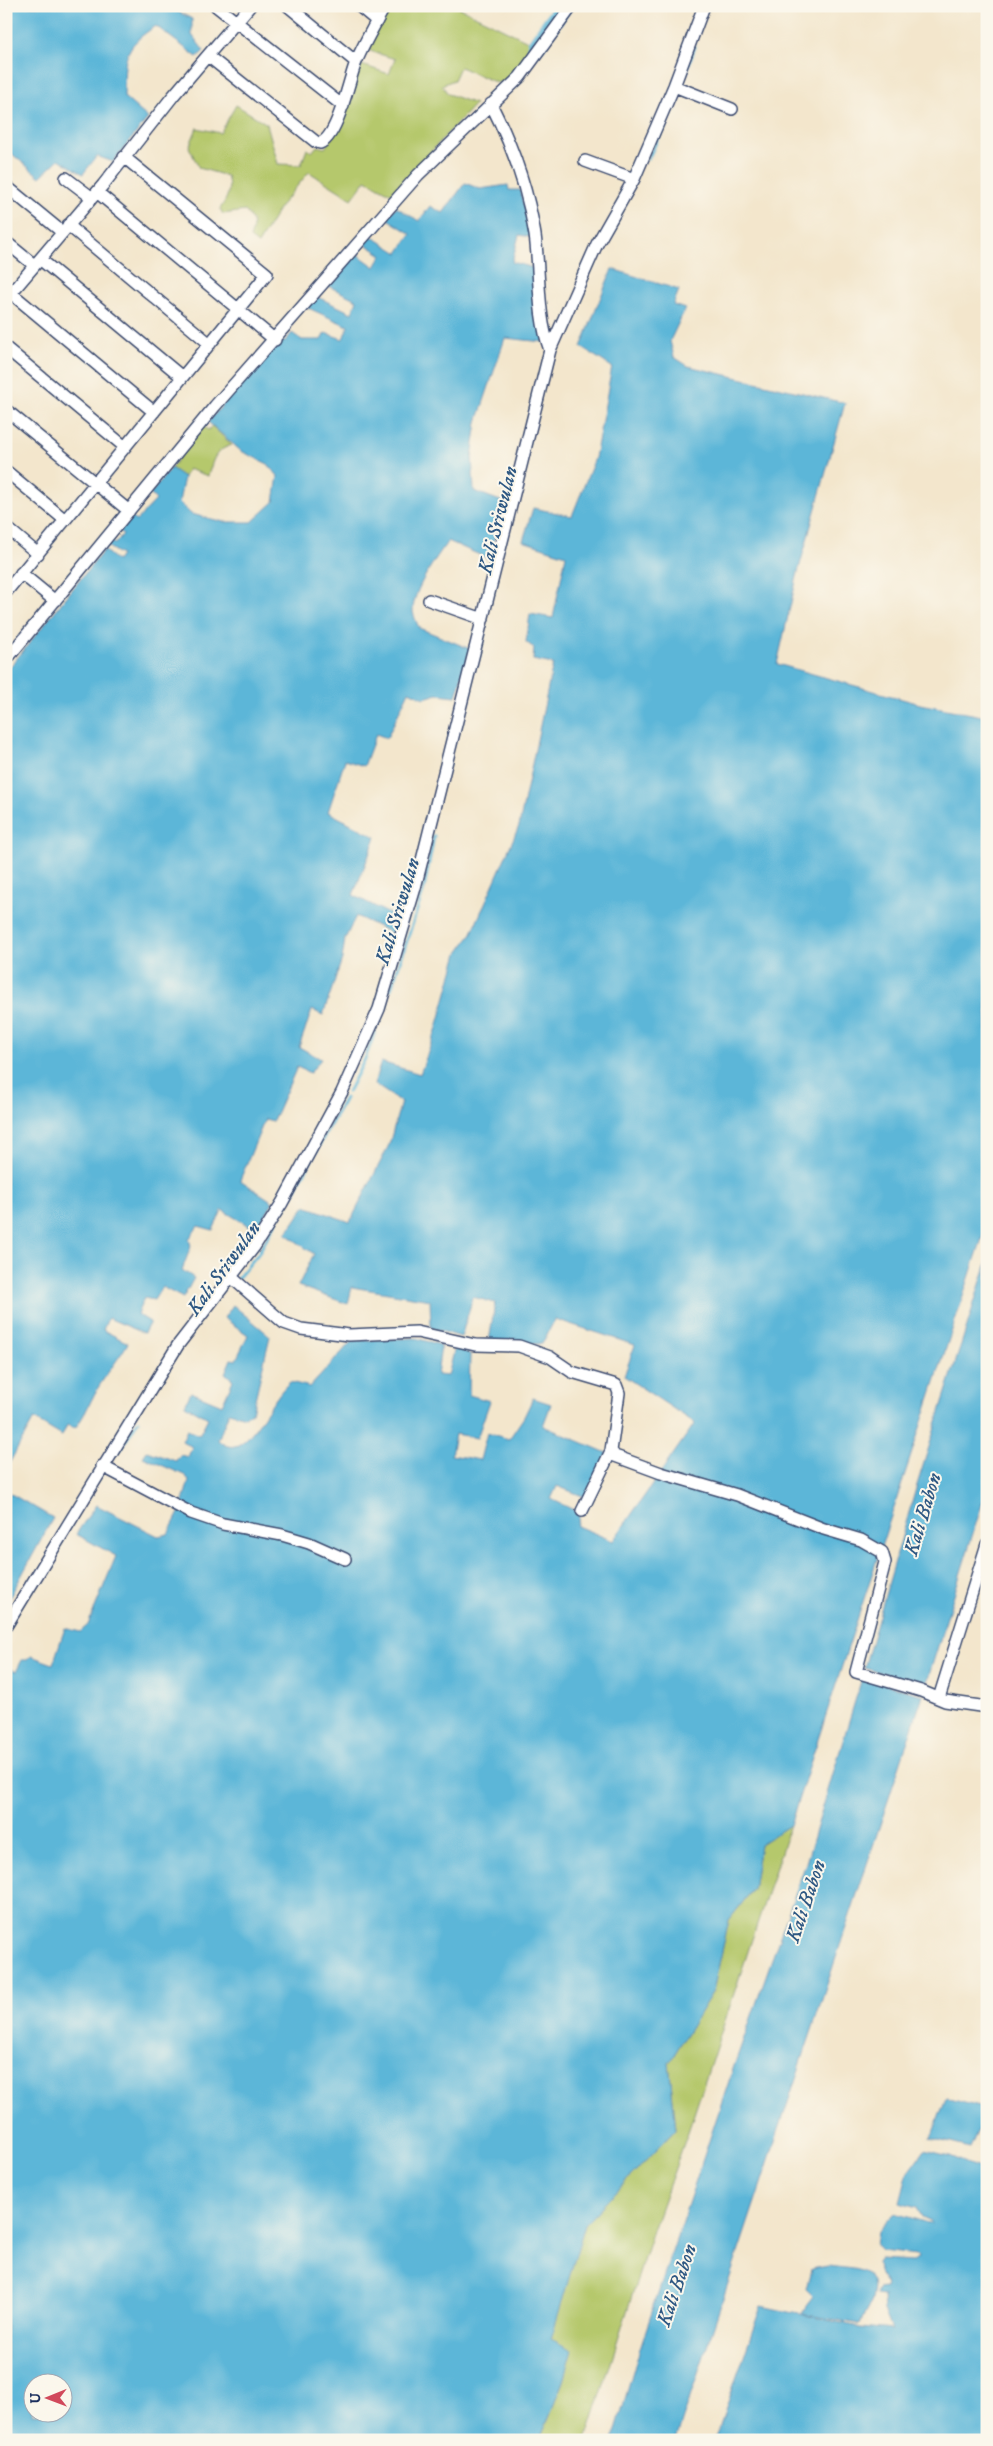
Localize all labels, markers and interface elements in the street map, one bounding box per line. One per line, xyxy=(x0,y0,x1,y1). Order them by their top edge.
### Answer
water label: Kali Sriwulan xyxy=(473,464,524,578)
water label: Kali Sriwulan xyxy=(370,855,427,969)
water label: Kali Sriwulan xyxy=(181,1217,267,1322)
water label: Kali Babon xyxy=(899,1470,948,1560)
water label: Kali Babon xyxy=(780,1857,832,1947)
water label: Kali Babon xyxy=(651,2241,703,2331)
north arrow xyxy=(22,2374,72,2424)
text: U xyxy=(27,2392,45,2404)

